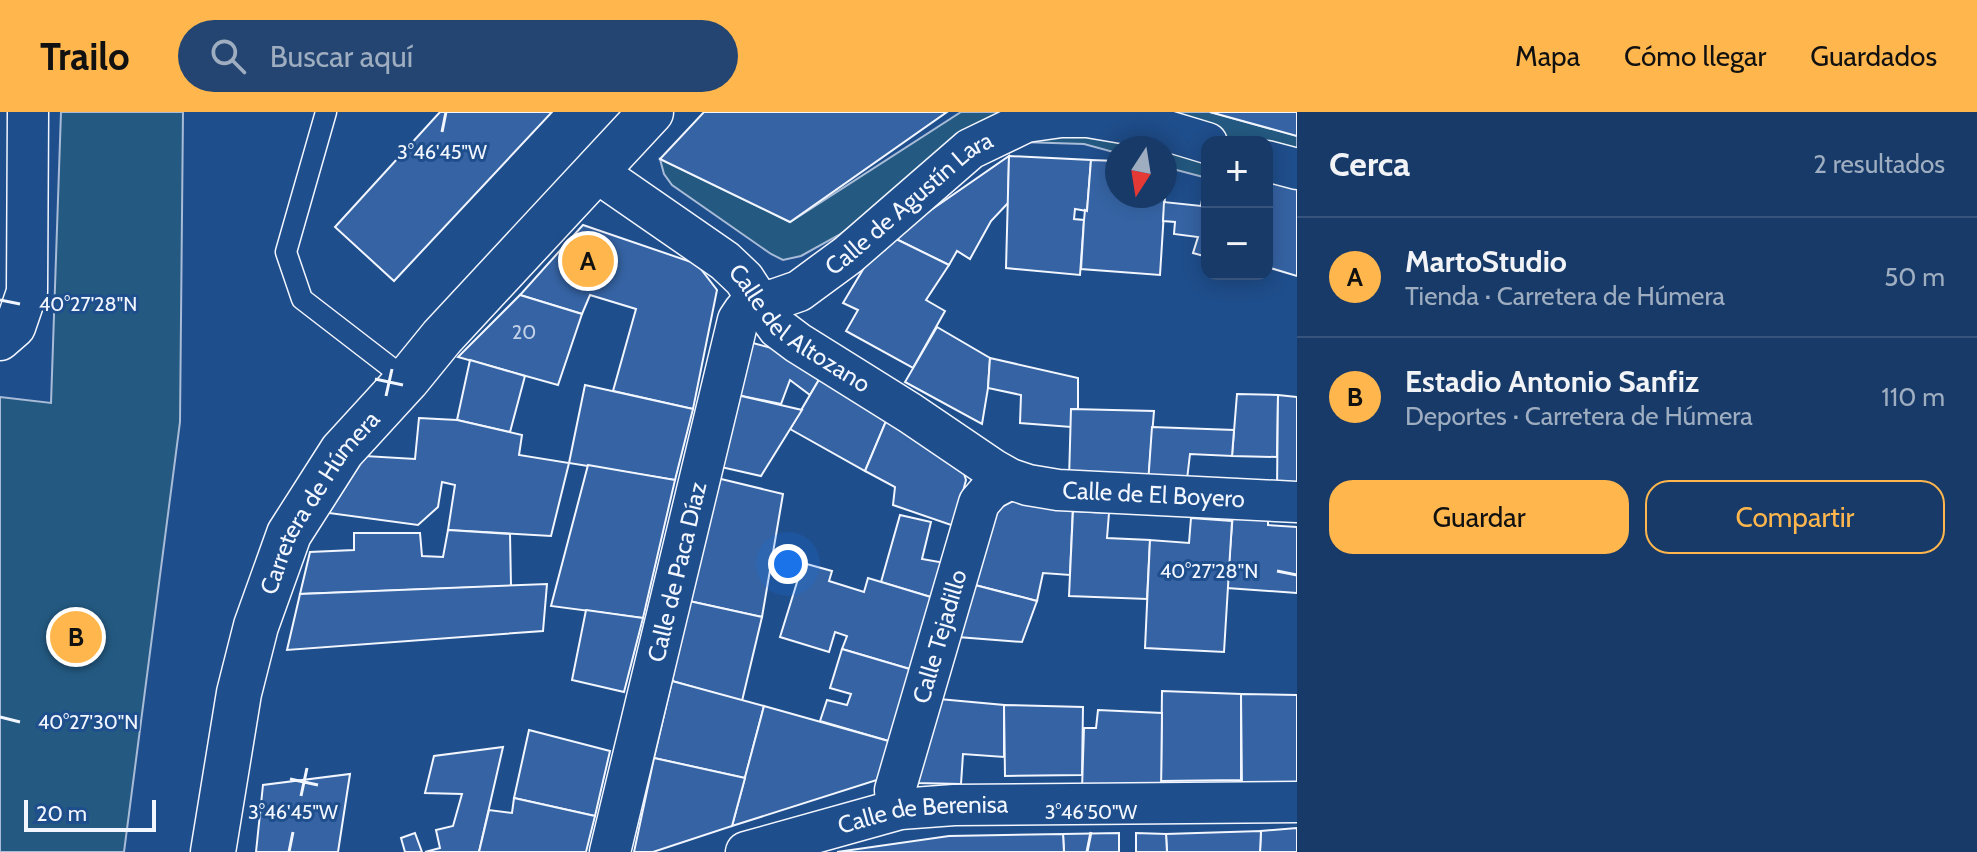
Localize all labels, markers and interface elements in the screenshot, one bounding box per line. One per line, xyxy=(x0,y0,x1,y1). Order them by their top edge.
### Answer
search box xyxy=(178,20,738,92)
text: Trailo xyxy=(40,33,130,80)
icon: search xyxy=(206,34,250,78)
text: Buscar aquí xyxy=(270,38,413,75)
text: Mapa xyxy=(1515,39,1580,73)
text: Cómo llegar xyxy=(1624,39,1766,73)
text: Guardados xyxy=(1810,39,1937,73)
street label: Calle de Agustín Lara xyxy=(819,125,998,281)
north arrow xyxy=(1105,136,1177,208)
map controls xyxy=(1201,136,1273,280)
button: + xyxy=(1201,136,1273,208)
text: 3°46'45"W xyxy=(397,140,487,164)
text: Cerca xyxy=(1329,143,1410,185)
text: 2 resultados xyxy=(1813,148,1945,180)
button: − xyxy=(1201,208,1273,280)
pin: A xyxy=(562,231,614,291)
text: MartoStudio xyxy=(1405,243,1567,280)
street label: Calle del Altozano xyxy=(723,257,876,399)
text: A xyxy=(1347,261,1363,293)
text: 50 m xyxy=(1884,261,1945,293)
text: Tienda · Carretera de Húmera xyxy=(1405,280,1725,312)
text: 40°27'28"N xyxy=(39,292,137,316)
house number: 20 xyxy=(512,320,536,344)
text: Estadio Antonio Sanfiz xyxy=(1405,363,1699,400)
text: B xyxy=(1347,381,1363,413)
text: 110 m xyxy=(1881,381,1945,413)
text: Deportes · Carretera de Húmera xyxy=(1405,400,1753,432)
street label: Carretera de Húmera xyxy=(253,404,386,598)
street label: Calle de El Boyero xyxy=(1062,475,1246,513)
street label: Calle de Paca Díaz xyxy=(641,479,713,665)
button: Guardar xyxy=(1329,480,1629,554)
button: Compartir xyxy=(1645,480,1945,554)
your location xyxy=(768,544,808,584)
text: 40°27'28"N xyxy=(1160,559,1258,583)
street label: Calle Tejadillo xyxy=(906,566,973,707)
pin: B xyxy=(50,607,102,667)
text: 40°27'30"N xyxy=(38,710,138,734)
street label: Calle de Berenisa xyxy=(834,790,1009,840)
scale bar xyxy=(24,796,156,832)
text: 20 m xyxy=(36,800,87,827)
text: 3°46'45"W xyxy=(248,800,338,824)
text: 3°46'50"W xyxy=(1045,800,1137,824)

